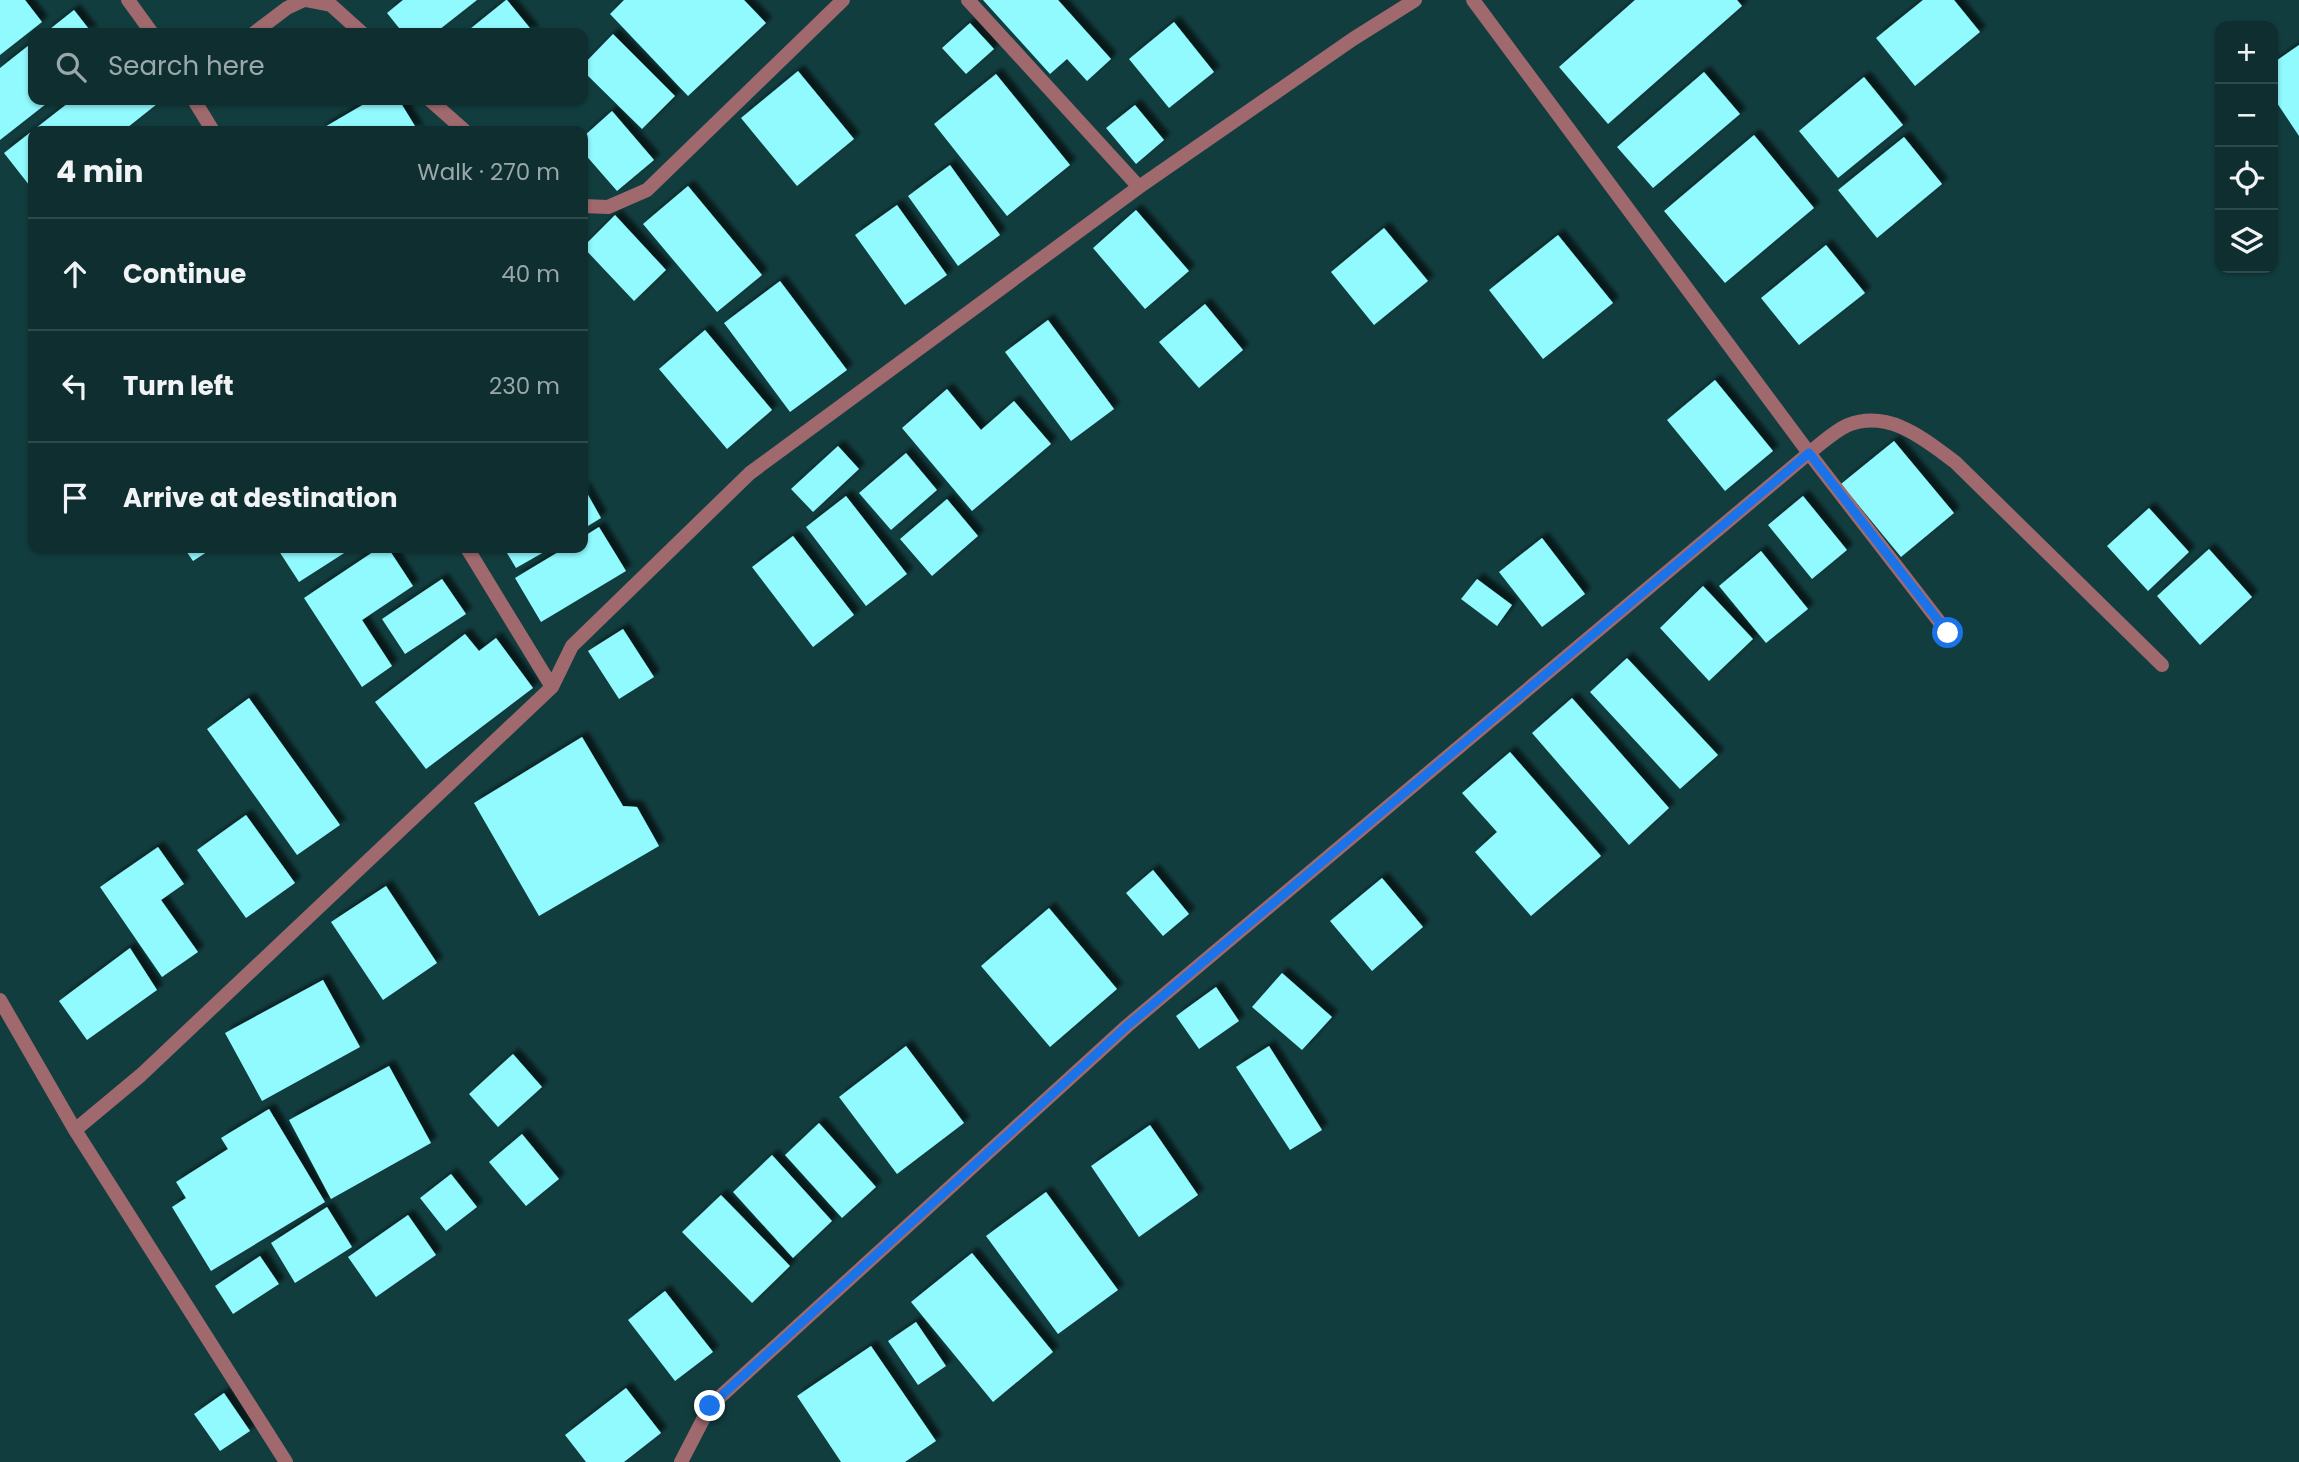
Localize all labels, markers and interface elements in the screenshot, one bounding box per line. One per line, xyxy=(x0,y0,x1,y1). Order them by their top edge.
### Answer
map controls xyxy=(2215,21,2278,273)
button: + xyxy=(2215,21,2278,84)
search box xyxy=(28,28,588,105)
icon: search xyxy=(52,48,90,86)
text: Search here xyxy=(108,48,265,84)
button: − xyxy=(2215,84,2278,147)
button: locate xyxy=(2215,147,2278,210)
text: 4 min xyxy=(56,150,144,193)
text: Walk · 270 m xyxy=(417,156,560,188)
button: layers xyxy=(2215,210,2278,273)
icon: ahead xyxy=(56,255,94,293)
text: Continue xyxy=(123,256,246,292)
text: 40 m xyxy=(501,258,560,290)
icon: left xyxy=(56,367,94,405)
text: Turn left xyxy=(123,368,234,404)
text: 230 m xyxy=(489,370,560,402)
icon: arrive xyxy=(56,479,94,517)
text: Arrive at destination xyxy=(123,480,398,516)
route start xyxy=(1932,617,1963,648)
route end xyxy=(694,1390,725,1421)

